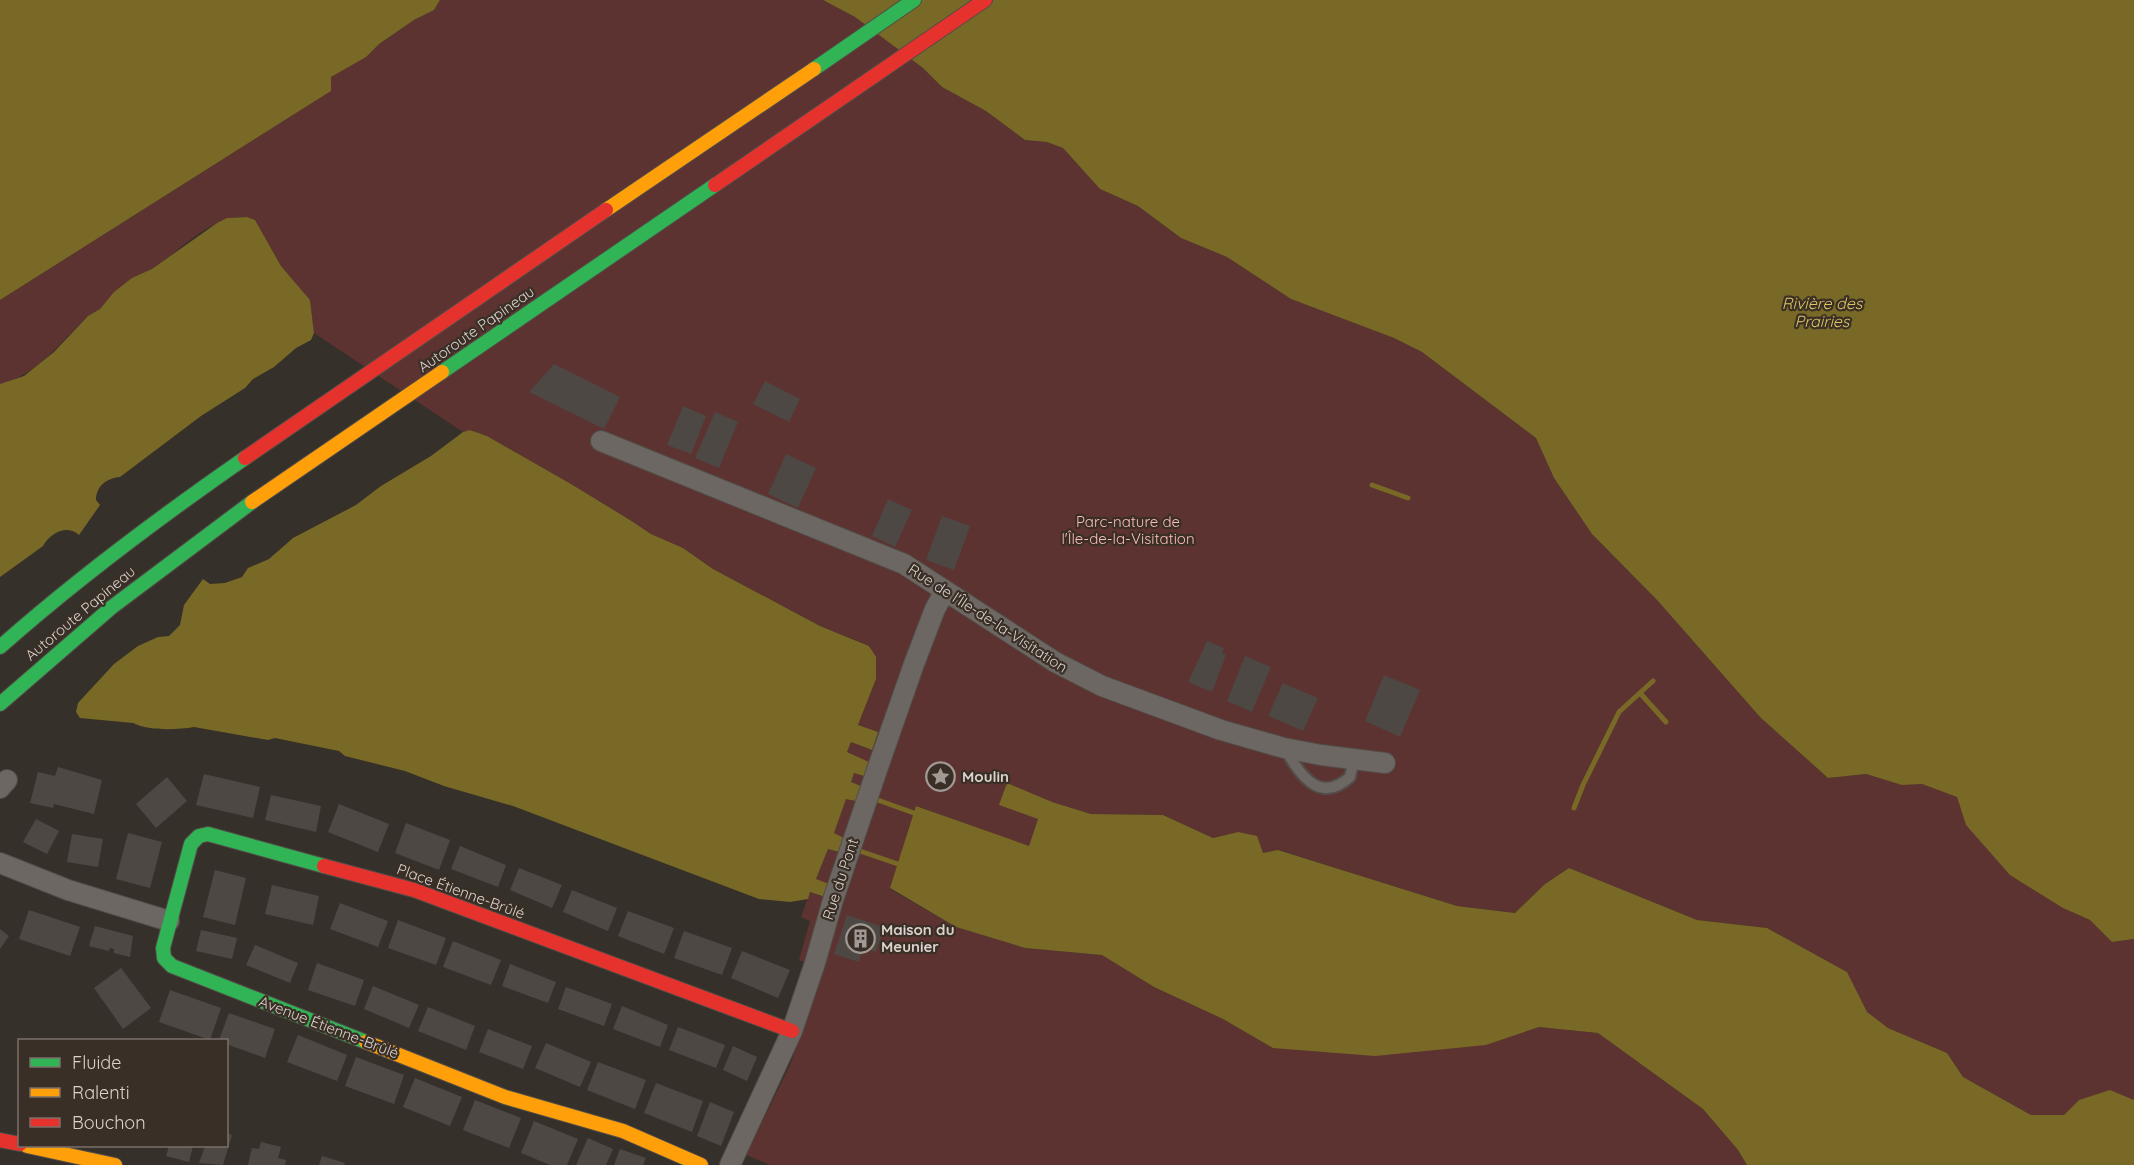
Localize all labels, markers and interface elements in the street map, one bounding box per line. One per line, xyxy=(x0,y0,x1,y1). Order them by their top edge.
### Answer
street label: Autoroute Papineau xyxy=(414,282,538,376)
water label: Rivière des Prairies xyxy=(1782,293,1864,331)
park label: Parc-nature de l'Île-de-la-Visitation xyxy=(1061,512,1195,548)
street label: Rue de l'Île-de-la-Visitation xyxy=(905,559,1071,677)
street label: Autoroute Papineau xyxy=(21,561,139,665)
place icon: Moulin xyxy=(925,760,957,792)
place label: Moulin xyxy=(962,767,1009,786)
street label: Rue du Pont xyxy=(818,836,862,922)
street label: Place Étienne-Brûlé xyxy=(394,859,528,923)
place label: Maison du Meunier xyxy=(881,920,954,956)
building icon: Maison du Meunier xyxy=(844,922,876,954)
street label: Avenue Étienne-Brûlé xyxy=(256,992,402,1062)
legend xyxy=(18,1039,228,1147)
text: Fluide xyxy=(72,1051,121,1074)
text: Ralenti xyxy=(72,1081,130,1104)
text: Bouchon xyxy=(72,1111,146,1134)

